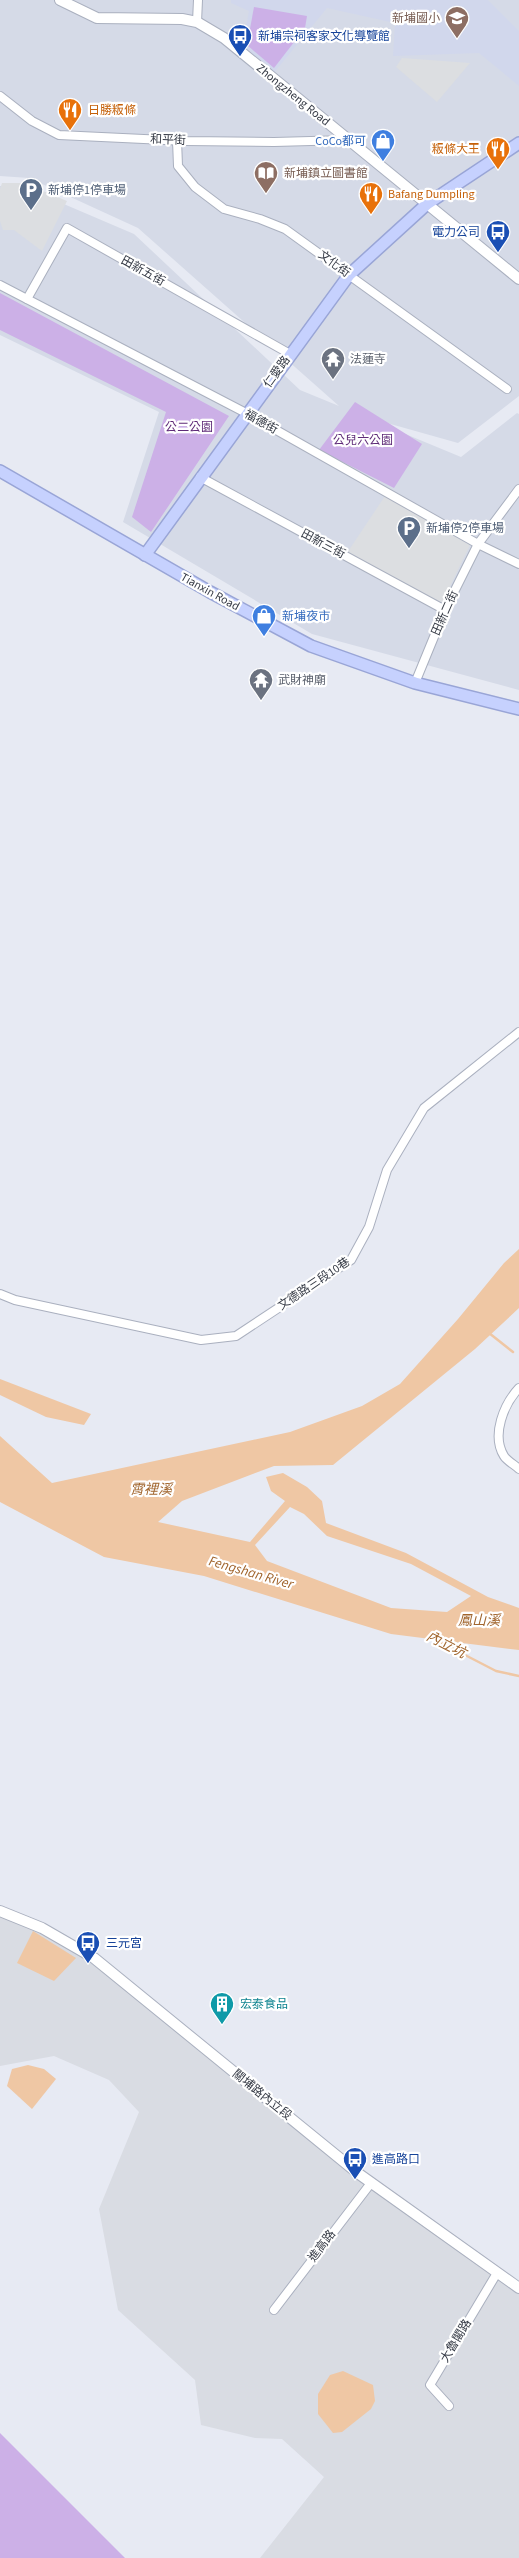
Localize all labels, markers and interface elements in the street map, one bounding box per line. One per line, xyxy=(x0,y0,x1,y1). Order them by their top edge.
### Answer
school or university icon: 新埔國小 xyxy=(444,5,470,39)
place label: 新埔國小 xyxy=(392,10,440,27)
bus stop icon: 新埔宗祠客家文化導覽館 xyxy=(227,23,253,57)
place label: 新埔宗祠客家文化導覽館 xyxy=(258,28,390,45)
street label: Zhongzheng Road xyxy=(253,60,333,130)
restaurant icon: 日勝粄條 xyxy=(57,97,83,131)
place label: 日勝粄條 xyxy=(88,102,136,119)
shop icon: CoCo都可 xyxy=(370,128,396,162)
street label: 和平街 xyxy=(150,131,186,149)
place label: CoCo都可 xyxy=(315,133,366,150)
restaurant icon: 粄條大王 xyxy=(485,136,511,170)
place label: 粄條大王 xyxy=(432,141,480,158)
library icon: 新埔鎮立圖書館 xyxy=(253,160,279,194)
place label: 新埔鎮立圖書館 xyxy=(284,165,368,182)
parking icon: 新埔停1停車場 xyxy=(18,177,44,211)
restaurant icon: Bafang Dumpling xyxy=(358,181,384,215)
place label: 新埔停1停車場 xyxy=(48,182,126,199)
place label: Bafang Dumpling xyxy=(388,186,475,203)
bus stop icon: 電力公司 xyxy=(485,219,511,253)
place label: 電力公司 xyxy=(432,224,480,241)
street label: 文化街 xyxy=(314,247,354,281)
street label: 田新五街 xyxy=(118,252,168,290)
temple icon: 法蓮寺 xyxy=(320,346,346,380)
place label: 法蓮寺 xyxy=(350,351,386,368)
street label: 仁愛路 xyxy=(260,352,294,392)
street label: 福德街 xyxy=(241,406,281,438)
park label: 公二公園 xyxy=(165,419,213,436)
park label: 公兒六公園 xyxy=(333,432,393,449)
parking icon: 新埔停2停車場 xyxy=(396,515,422,549)
place label: 新埔停2停車場 xyxy=(426,520,504,537)
street label: 田新三街 xyxy=(298,525,348,563)
street label: Tianxin Road xyxy=(177,569,243,615)
street label: 田新二街 xyxy=(427,588,463,638)
shop icon: 新埔夜市 xyxy=(251,603,277,637)
place label: 新埔夜市 xyxy=(282,608,330,625)
temple icon: 武財神廟 xyxy=(248,667,274,701)
place label: 武財神廟 xyxy=(278,672,326,689)
street label: 文德路三段10巷 xyxy=(274,1253,354,1315)
water label: 霄裡溪 xyxy=(130,1480,174,1500)
water label: Fengshan River xyxy=(206,1551,297,1595)
water label: 鳳山溪 xyxy=(458,1611,502,1631)
water label: 內立坑 xyxy=(423,1627,471,1664)
bus stop icon: 三元宮 xyxy=(75,1930,101,1964)
place label: 三元宮 xyxy=(106,1935,142,1952)
building icon: 宏泰食品 xyxy=(209,1991,235,2025)
place label: 宏泰食品 xyxy=(240,1996,288,2013)
street label: 關埔路內立段 xyxy=(229,2066,295,2124)
bus stop icon: 進高路口 xyxy=(342,2146,368,2180)
place label: 進高路口 xyxy=(372,2151,420,2168)
street label: 進高路 xyxy=(304,2227,340,2265)
street label: 大魯閣路 xyxy=(436,2316,476,2366)

